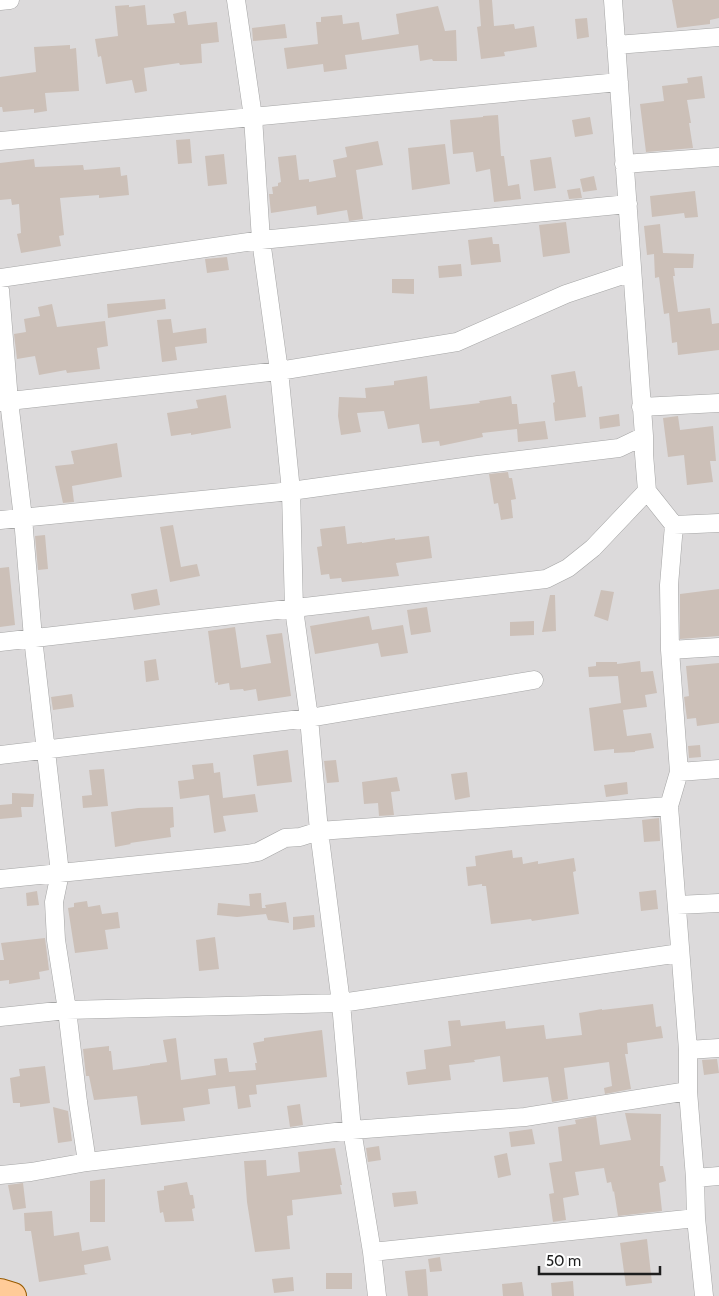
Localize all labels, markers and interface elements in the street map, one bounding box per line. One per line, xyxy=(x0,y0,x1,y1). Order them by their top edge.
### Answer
scale bar xyxy=(539,1244,660,1276)
text: 50 m xyxy=(546,1252,581,1270)

